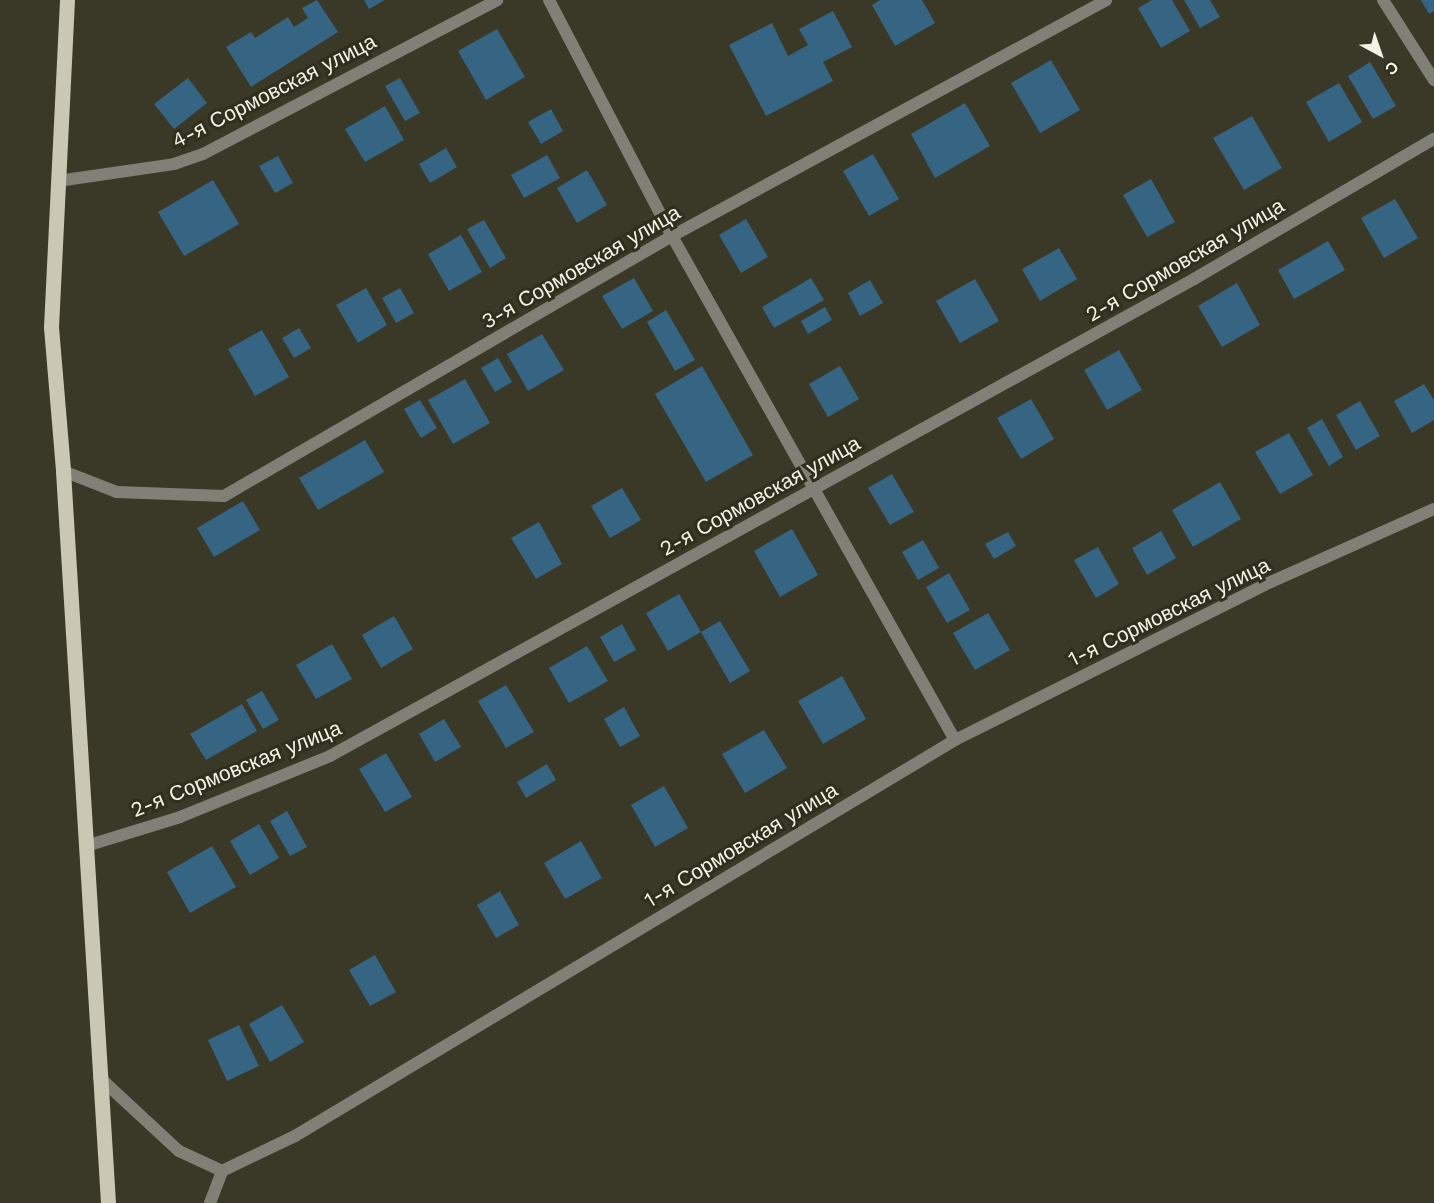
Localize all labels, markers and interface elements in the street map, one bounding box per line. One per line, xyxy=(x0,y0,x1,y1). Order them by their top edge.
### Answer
north arrow xyxy=(1350,24,1410,84)
street label: 4-я Сормовская улица xyxy=(168,29,380,153)
text: С xyxy=(1381,57,1402,79)
street label: 2-я Сормовская улица xyxy=(1081,193,1289,327)
street label: 3-я Сормовская улица xyxy=(477,200,685,334)
street label: 2-я Сормовская улица xyxy=(656,431,864,561)
street label: 1-я Сормовская улица xyxy=(1064,552,1274,672)
street label: 2-я Сормовская улица xyxy=(127,715,345,823)
street label: 1-я Сормовская улица xyxy=(640,777,842,913)

